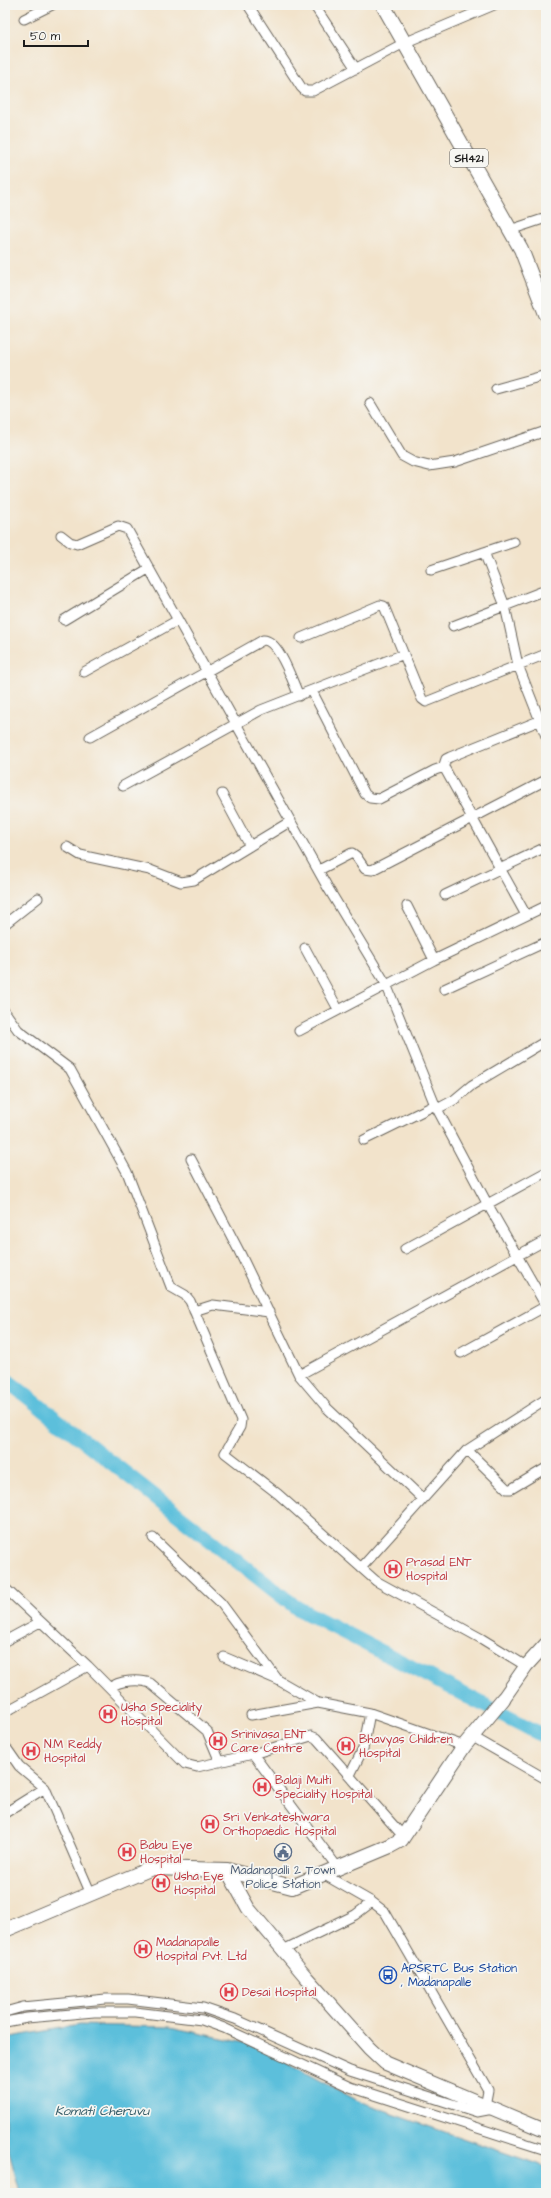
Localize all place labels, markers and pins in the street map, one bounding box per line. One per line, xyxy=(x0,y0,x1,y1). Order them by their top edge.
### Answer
place label: Prasad ENT Hospital xyxy=(406,1554,472,1585)
hospital icon: Prasad ENT Hospital xyxy=(383,1559,403,1579)
place label: Usha Speciality Hospital xyxy=(121,1699,203,1730)
hospital icon: Usha Speciality Hospital xyxy=(98,1704,118,1724)
place label: Srinivasa ENT Care Centre xyxy=(231,1726,307,1757)
hospital icon: Srinivasa ENT Care Centre xyxy=(208,1731,228,1751)
place label: Bhavyas Children Hospital xyxy=(359,1731,453,1762)
place label: N.M Reddy Hospital xyxy=(44,1736,102,1767)
hospital icon: Bhavyas Children Hospital xyxy=(336,1736,356,1756)
hospital icon: N.M Reddy Hospital xyxy=(21,1741,41,1761)
place label: Balaji Multi Speciality Hospital xyxy=(275,1772,373,1804)
hospital icon: Balaji Multi Speciality Hospital xyxy=(252,1777,272,1797)
place label: Sri Venkateshwara Orthopaedic Hospital xyxy=(223,1809,336,1840)
hospital icon: Sri Venkateshwara Orthopaedic Hospital xyxy=(200,1814,220,1834)
place label: Babu Eye Hospital xyxy=(140,1837,193,1868)
hospital icon: Babu Eye Hospital xyxy=(117,1842,137,1862)
public building icon: Madanapalli 2 Town Police Station xyxy=(273,1842,293,1862)
place label: Madanapalli 2 Town Police Station xyxy=(230,1862,336,1893)
place label: Usha Eye Hospital xyxy=(174,1868,224,1899)
hospital icon: Usha Eye Hospital xyxy=(151,1873,171,1893)
place label: Madanapalle Hospital Pvt. Ltd xyxy=(156,1934,247,1965)
hospital icon: Madanapalle Hospital Pvt. Ltd xyxy=(133,1939,153,1959)
place label: APSRTC Bus Station , Madanapalle xyxy=(400,1960,517,1991)
bus stop icon: APSRTC Bus Station , Madanapalle xyxy=(378,1965,398,1985)
hospital icon: Desai Hospital xyxy=(219,1982,239,2002)
place label: Desai Hospital xyxy=(242,1984,317,2001)

